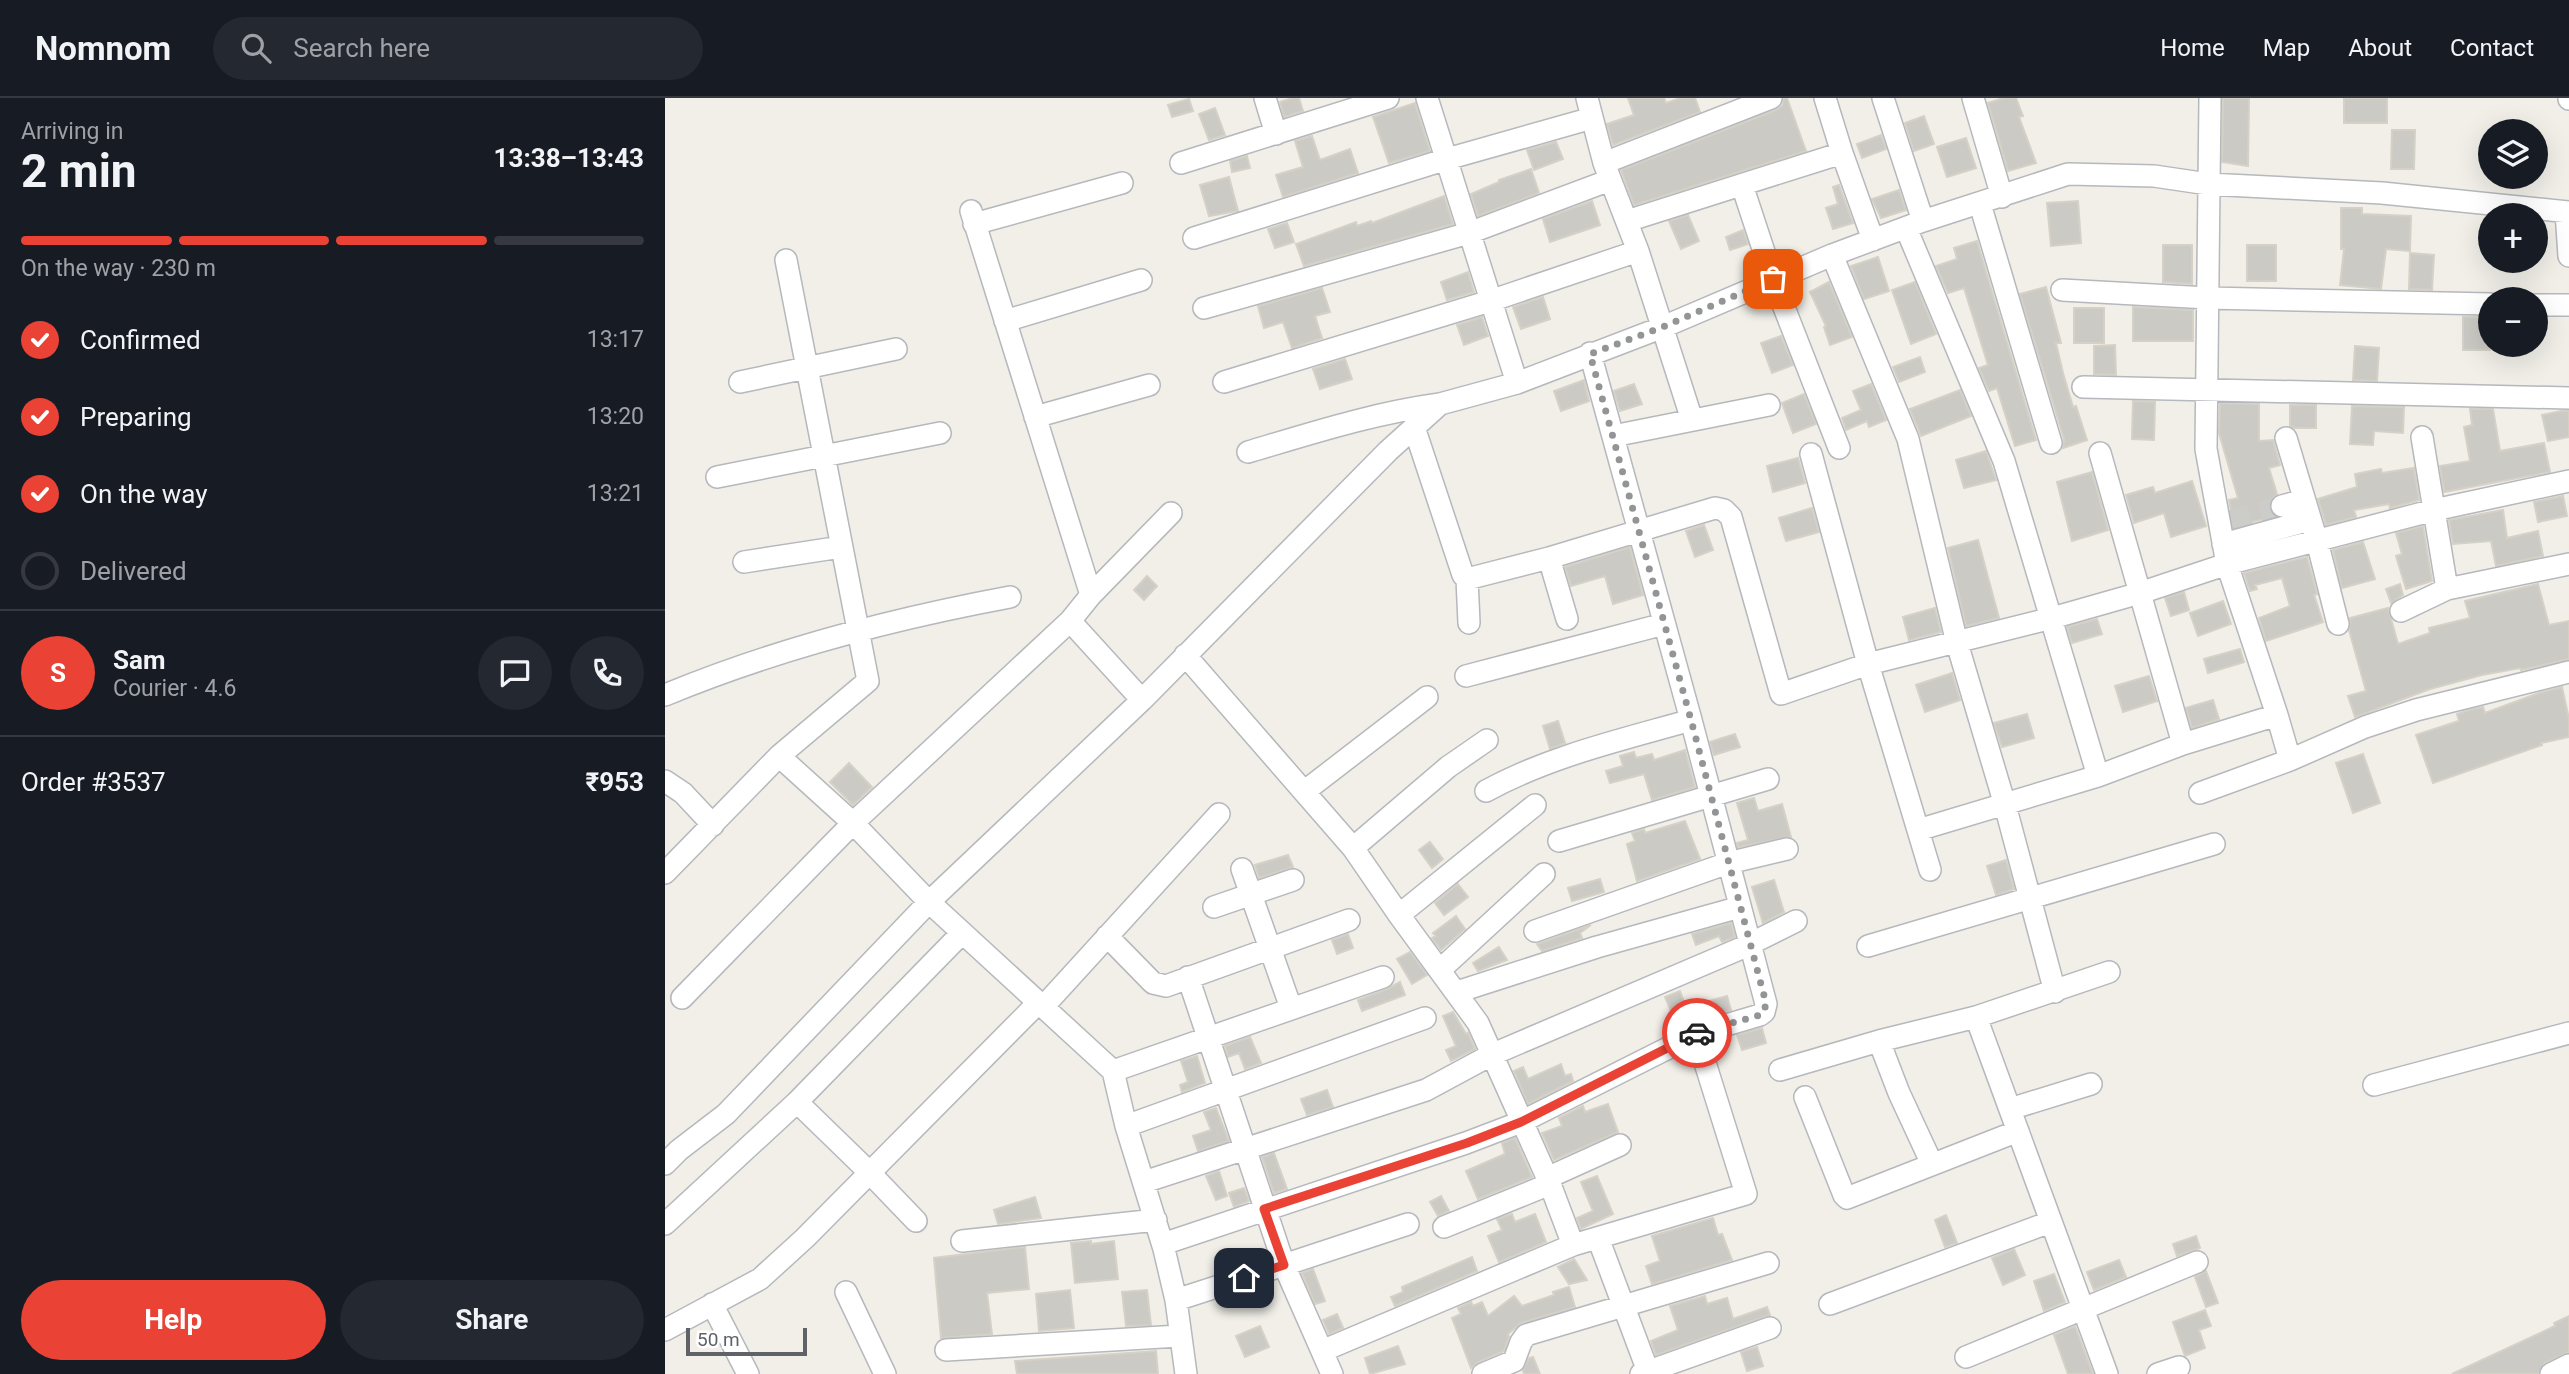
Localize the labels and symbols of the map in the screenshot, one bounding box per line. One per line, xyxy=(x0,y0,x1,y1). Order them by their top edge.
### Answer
pin xyxy=(1743,249,1803,309)
courier xyxy=(1662,998,1732,1068)
pin xyxy=(1214,1248,1274,1308)
scale bar xyxy=(686,1325,807,1357)

